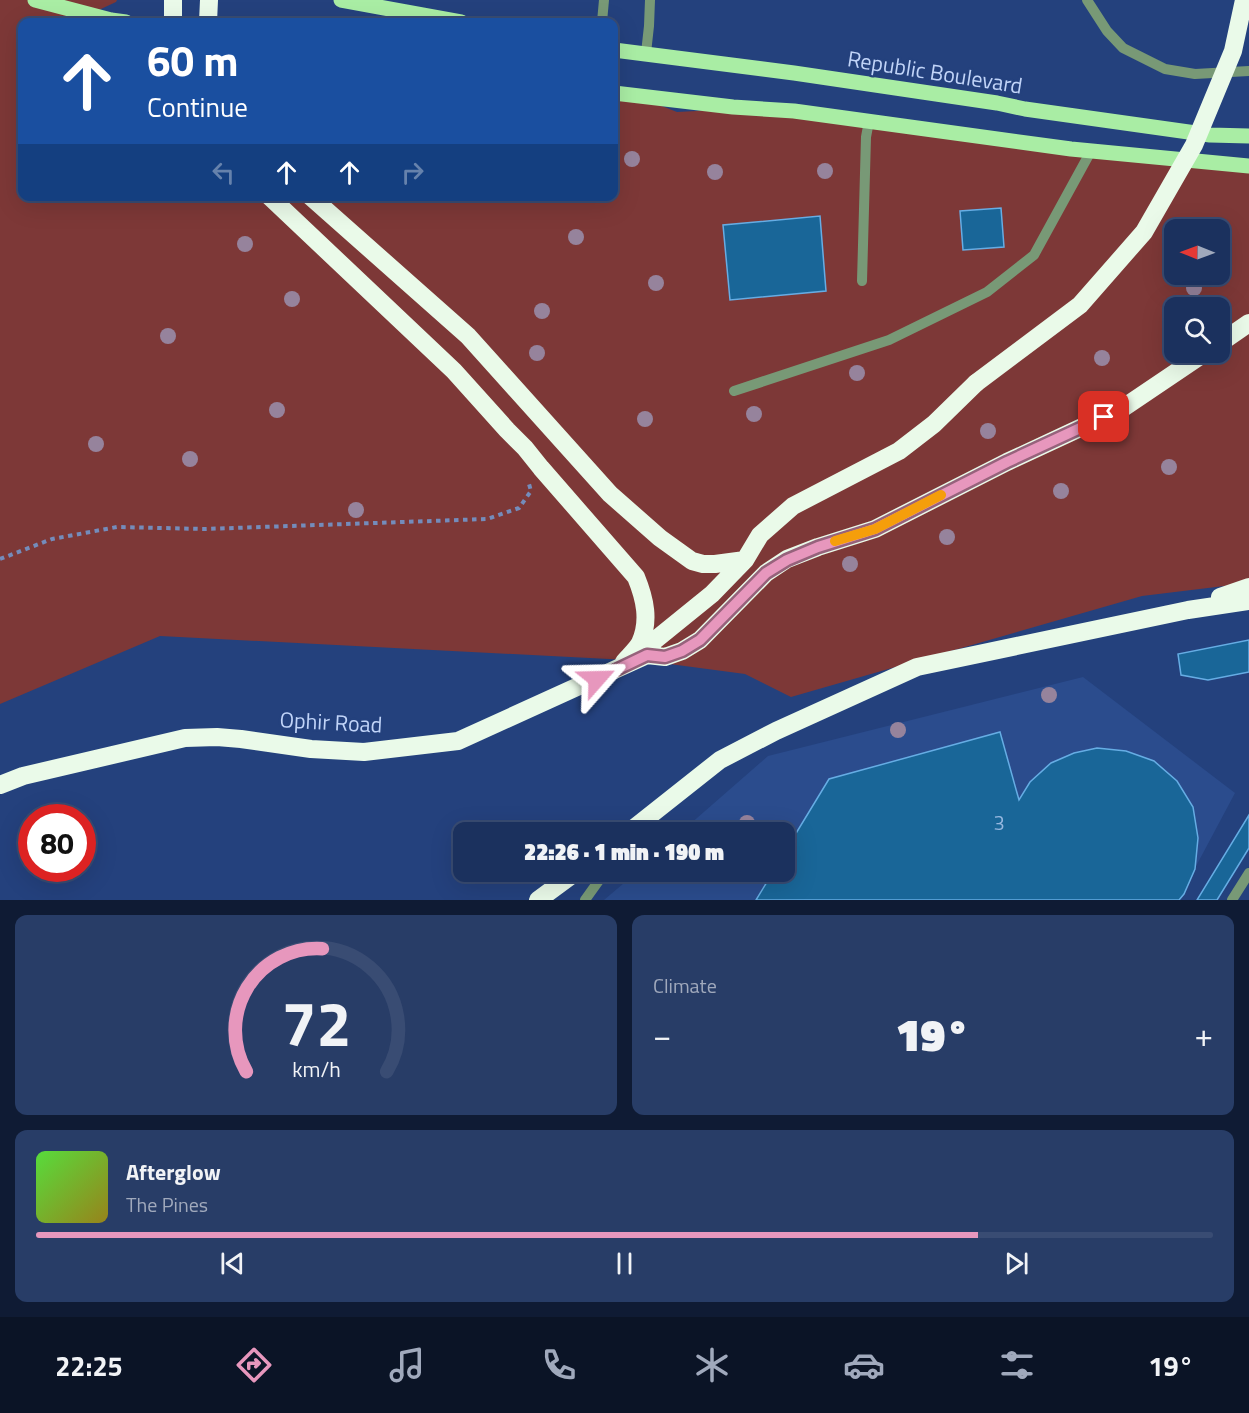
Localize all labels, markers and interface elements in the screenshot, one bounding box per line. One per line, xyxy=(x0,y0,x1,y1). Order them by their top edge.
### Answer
text: 60 m xyxy=(147,28,239,92)
street label: Republic Boulevard xyxy=(845,41,1025,103)
icon: ahead xyxy=(48,42,126,120)
text: Continue xyxy=(147,86,248,127)
icon: left xyxy=(207,156,240,189)
icon: ahead xyxy=(270,156,303,189)
icon: ahead xyxy=(333,156,366,189)
icon: right xyxy=(396,156,429,189)
north arrow xyxy=(1164,219,1230,285)
map controls xyxy=(1164,219,1230,363)
button: search xyxy=(1164,297,1230,363)
pin xyxy=(1078,391,1129,442)
icon: arrive xyxy=(1087,400,1120,433)
position arrow xyxy=(565,647,629,711)
street label: Ophir Road xyxy=(279,702,383,742)
speed limit sign: 80 xyxy=(18,804,96,882)
house number: 3 xyxy=(993,807,1005,838)
text: 22:26 · 1 min · 190 m xyxy=(524,835,724,869)
text: Climate xyxy=(653,970,717,1001)
text: 72 xyxy=(281,975,351,1070)
text: 19° xyxy=(896,1000,970,1068)
text: − xyxy=(653,1010,671,1060)
text: + xyxy=(1195,1010,1213,1060)
text: km/h xyxy=(292,1053,340,1085)
text: Afterglow xyxy=(126,1155,221,1189)
text: The Pines xyxy=(126,1189,208,1220)
icon: previous xyxy=(216,1247,249,1280)
icon: pause xyxy=(608,1247,641,1280)
icon: next xyxy=(1000,1247,1033,1280)
icon: directions xyxy=(233,1344,275,1386)
icon: music xyxy=(386,1344,428,1386)
icon: phone xyxy=(538,1344,580,1386)
icon: climate xyxy=(691,1344,733,1386)
icon: car xyxy=(843,1344,885,1386)
icon: filters xyxy=(996,1344,1038,1386)
text: 22:25 xyxy=(55,1345,123,1386)
text: 19° xyxy=(1148,1345,1194,1386)

